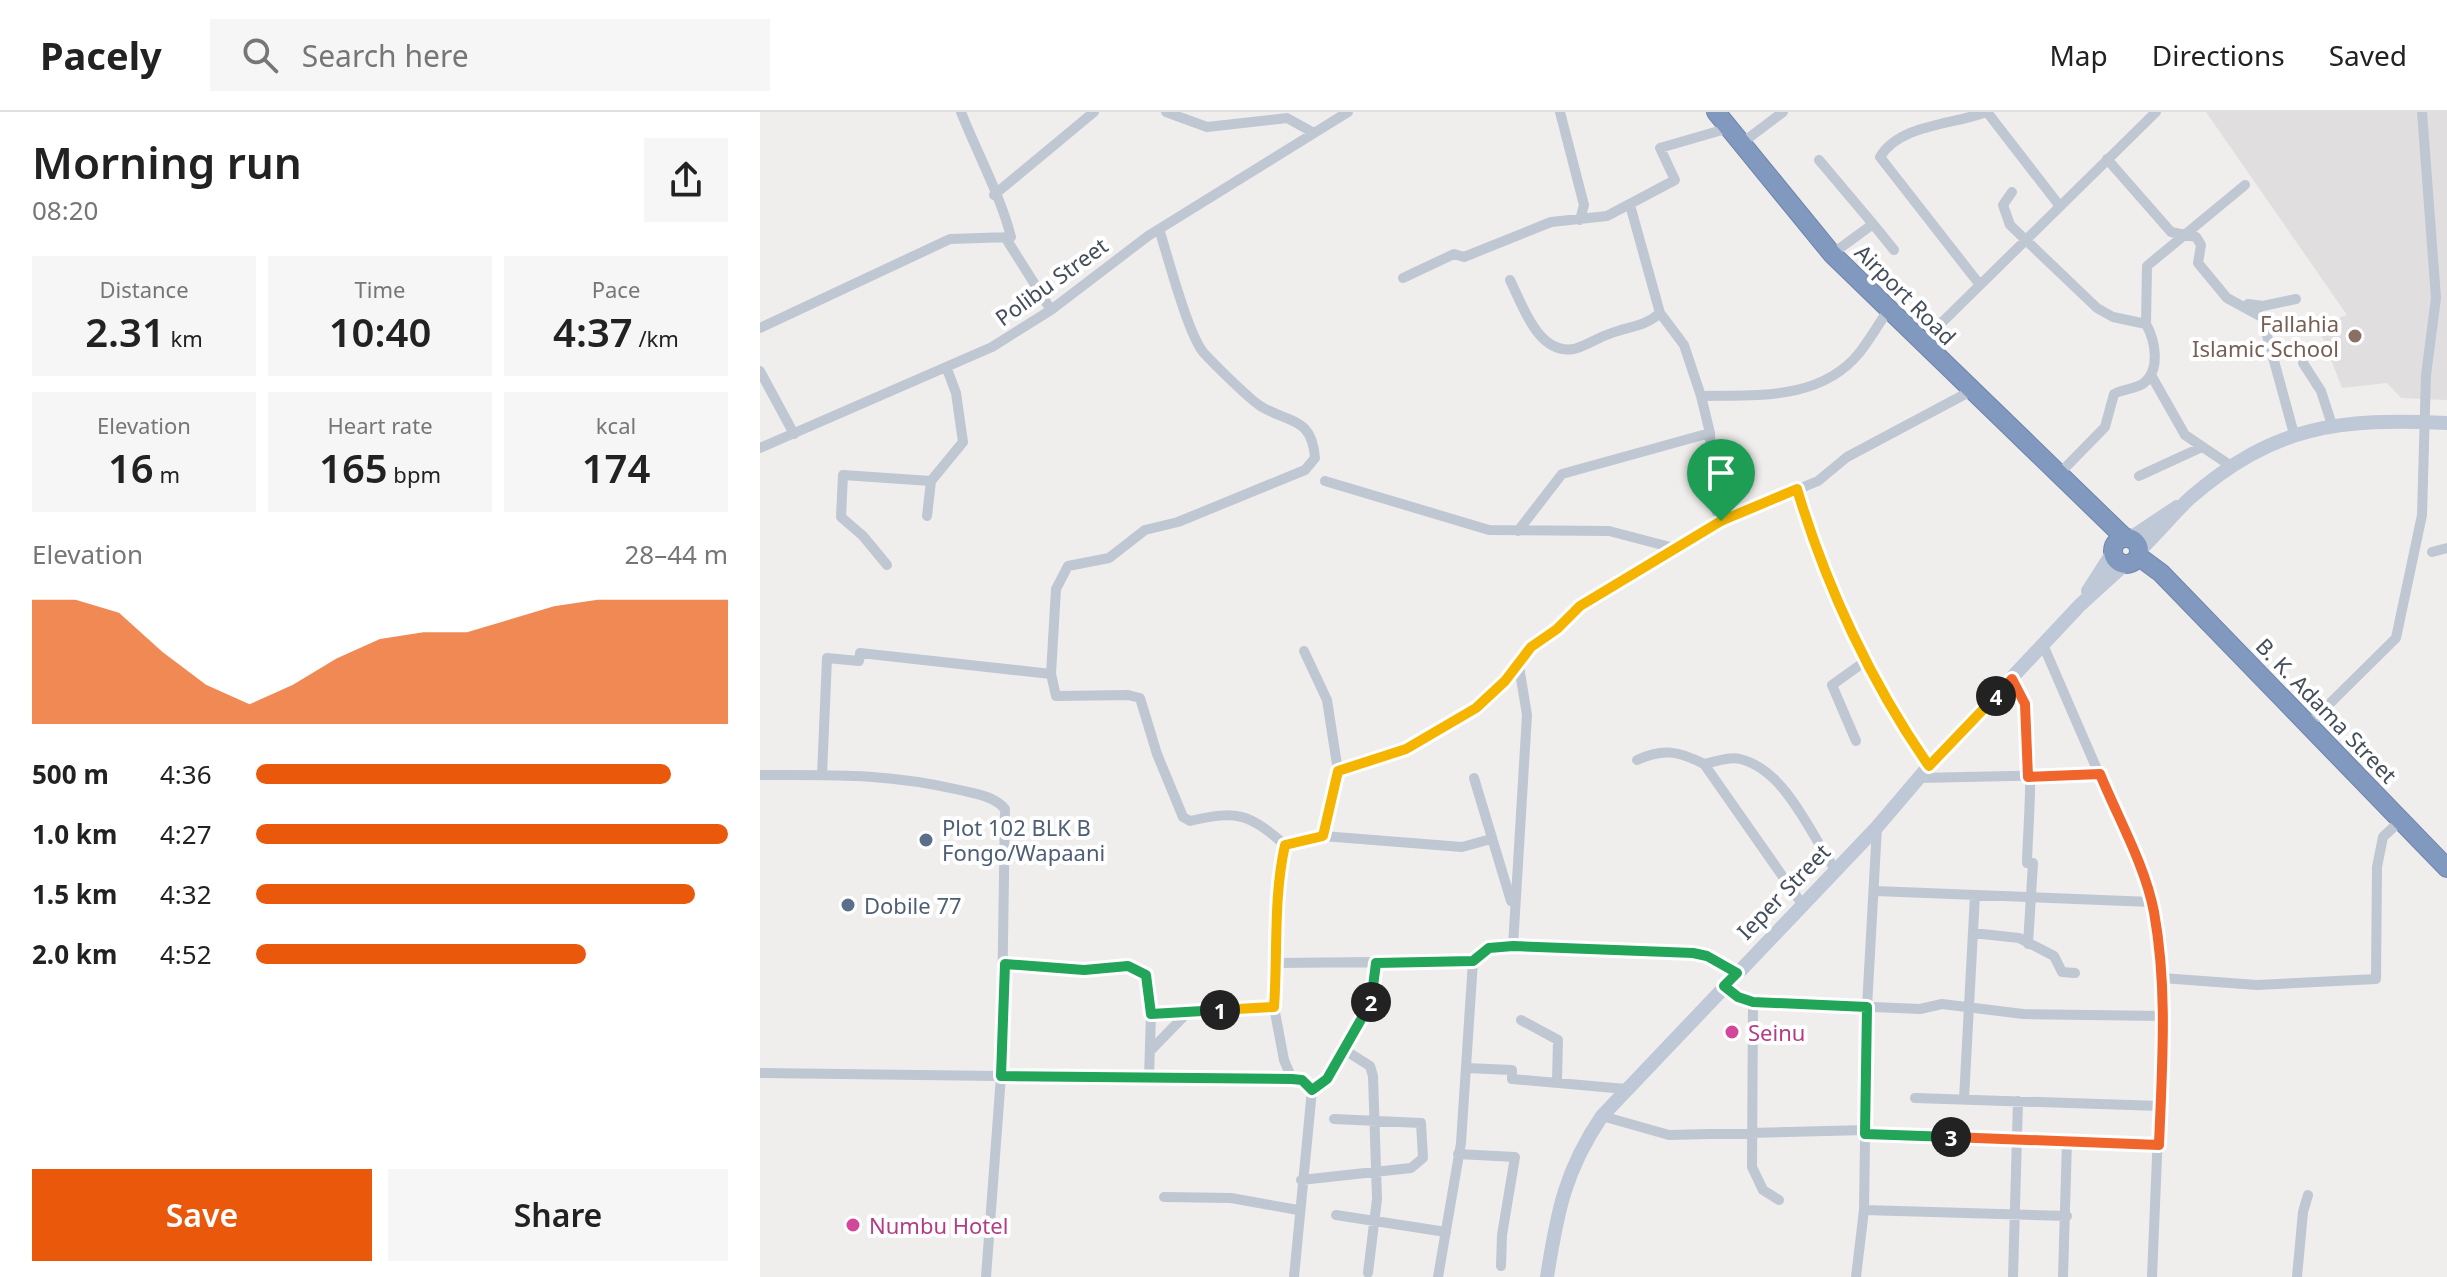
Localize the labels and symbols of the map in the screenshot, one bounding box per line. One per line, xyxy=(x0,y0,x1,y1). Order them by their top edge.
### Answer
street label: Polibu Street xyxy=(989,230,1113,332)
street label: Airport Road xyxy=(1849,237,1963,351)
place label: Fallahia Islamic School xyxy=(2192,308,2339,363)
marker: Fallahia Islamic School xyxy=(2346,327,2364,345)
pin xyxy=(1687,439,1755,521)
street label: B. K. Adama Street xyxy=(2250,631,2404,789)
pin: 4 xyxy=(1976,676,2016,716)
place label: Plot 102 BLK B Fongo/Wapaani xyxy=(942,812,1105,867)
marker: Plot 102 BLK B Fongo/Wapaani xyxy=(917,831,935,849)
street label: Ieper Street xyxy=(1730,837,1836,945)
place label: Dobile 77 xyxy=(864,890,962,920)
marker: Dobile 77 xyxy=(839,896,857,914)
pin: 2 xyxy=(1351,982,1391,1022)
pin: 1 xyxy=(1200,990,1240,1030)
place label: Seinu xyxy=(1748,1017,1805,1047)
marker: Seinu xyxy=(1723,1023,1741,1041)
pin: 3 xyxy=(1931,1117,1971,1157)
place label: Numbu Hotel xyxy=(869,1210,1008,1240)
marker: Numbu Hotel xyxy=(844,1216,862,1234)

